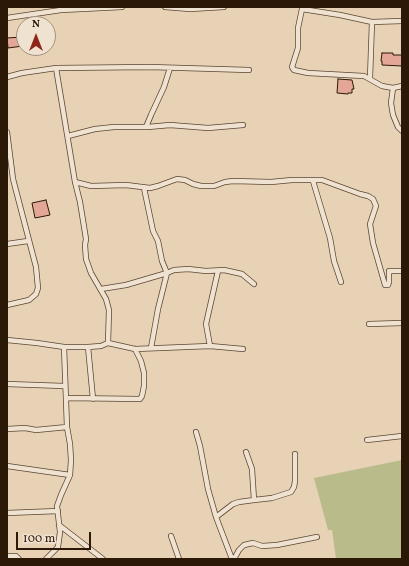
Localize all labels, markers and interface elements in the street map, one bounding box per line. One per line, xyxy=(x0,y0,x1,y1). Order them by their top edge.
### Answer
north arrow xyxy=(16,16,56,56)
text: N xyxy=(32,17,40,32)
scale bar xyxy=(18,524,93,550)
text: 100 m xyxy=(23,531,55,547)

